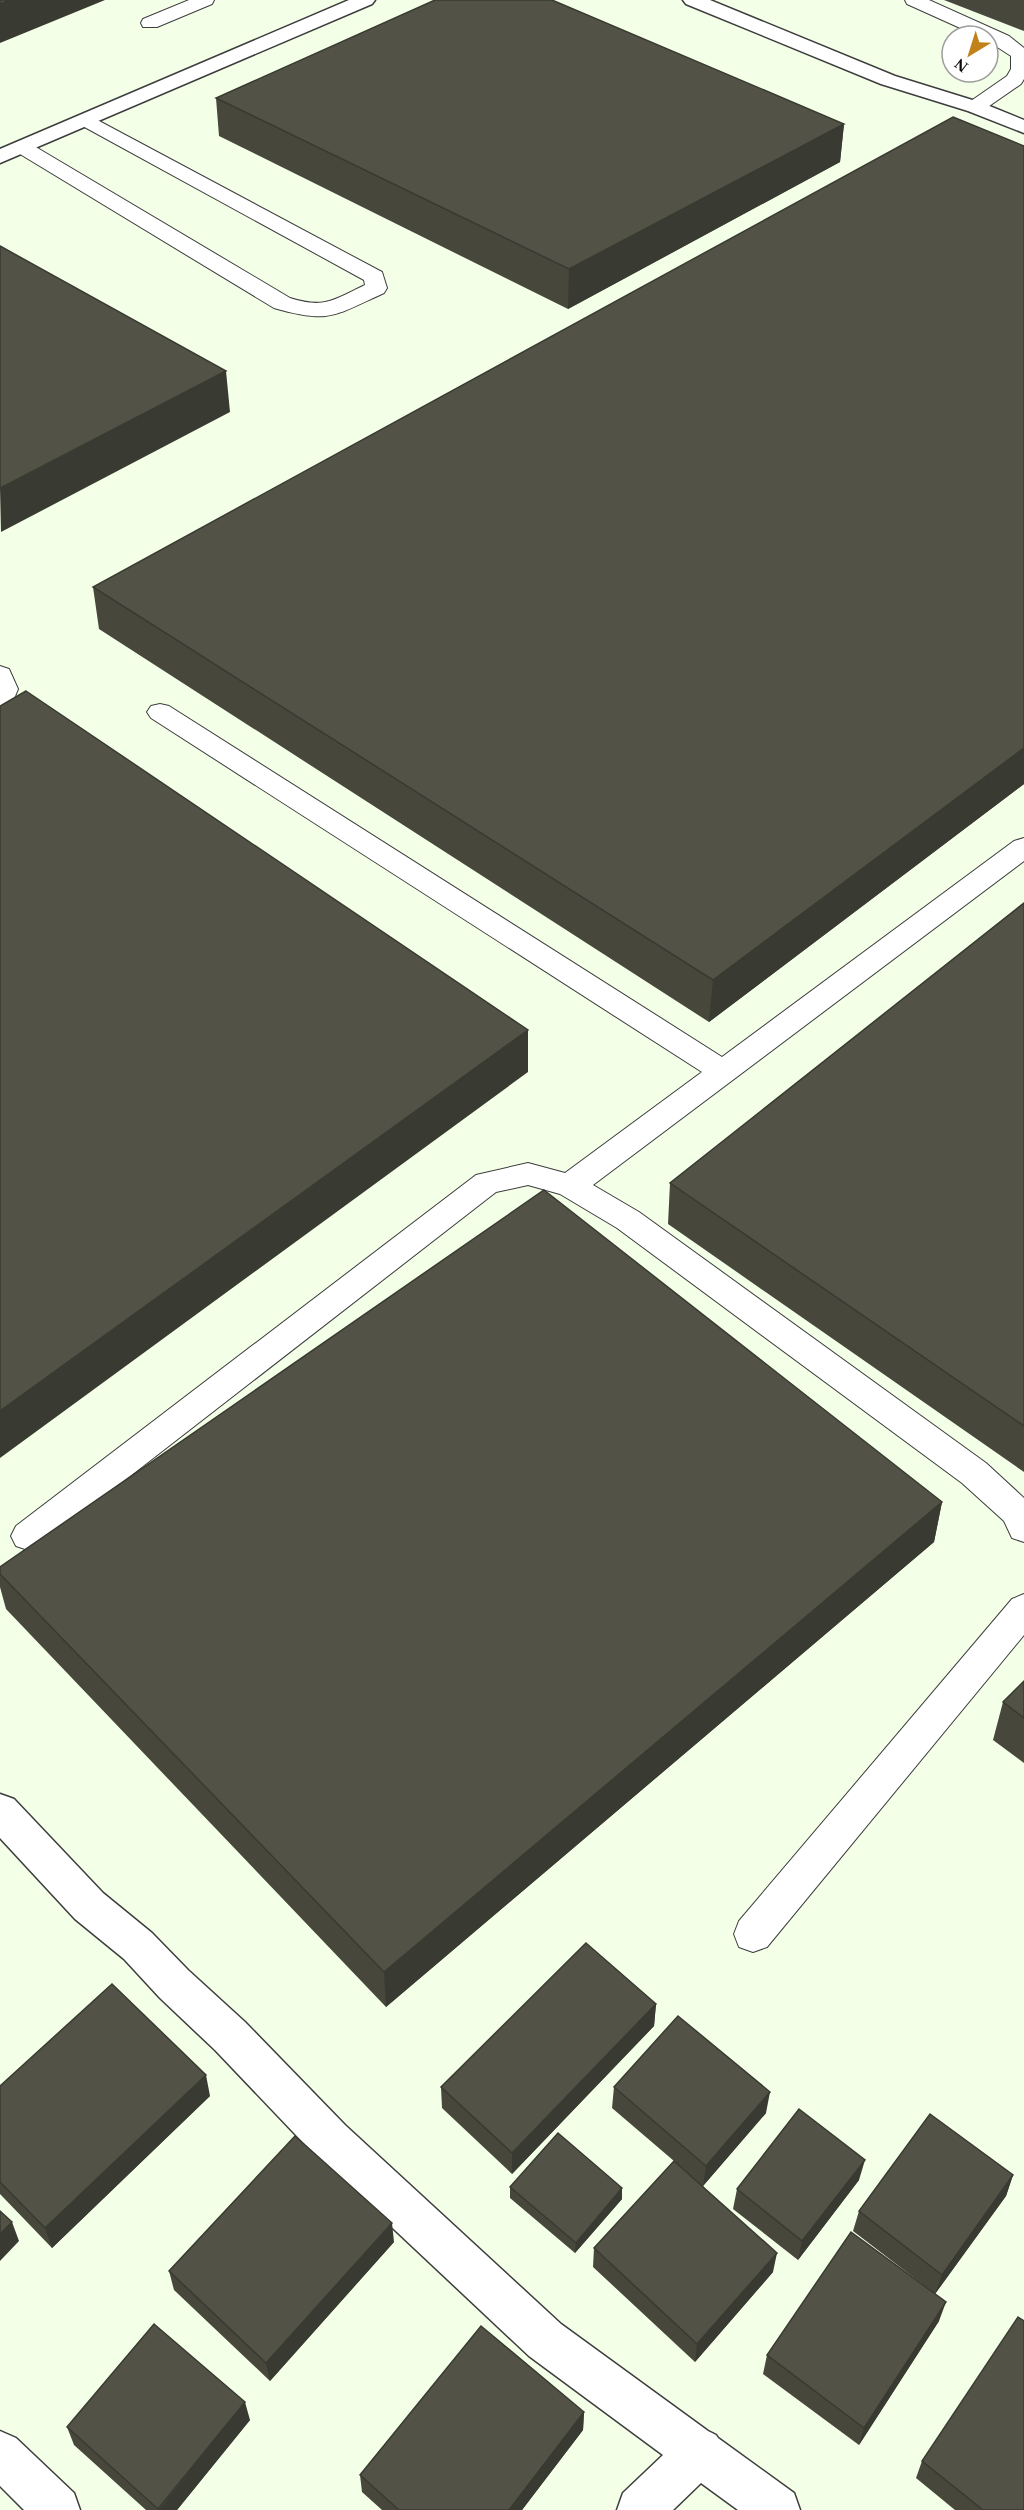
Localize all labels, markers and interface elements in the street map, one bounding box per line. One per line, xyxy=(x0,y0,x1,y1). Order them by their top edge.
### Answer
north arrow xyxy=(940,24,1000,84)
text: N xyxy=(951,55,971,76)

